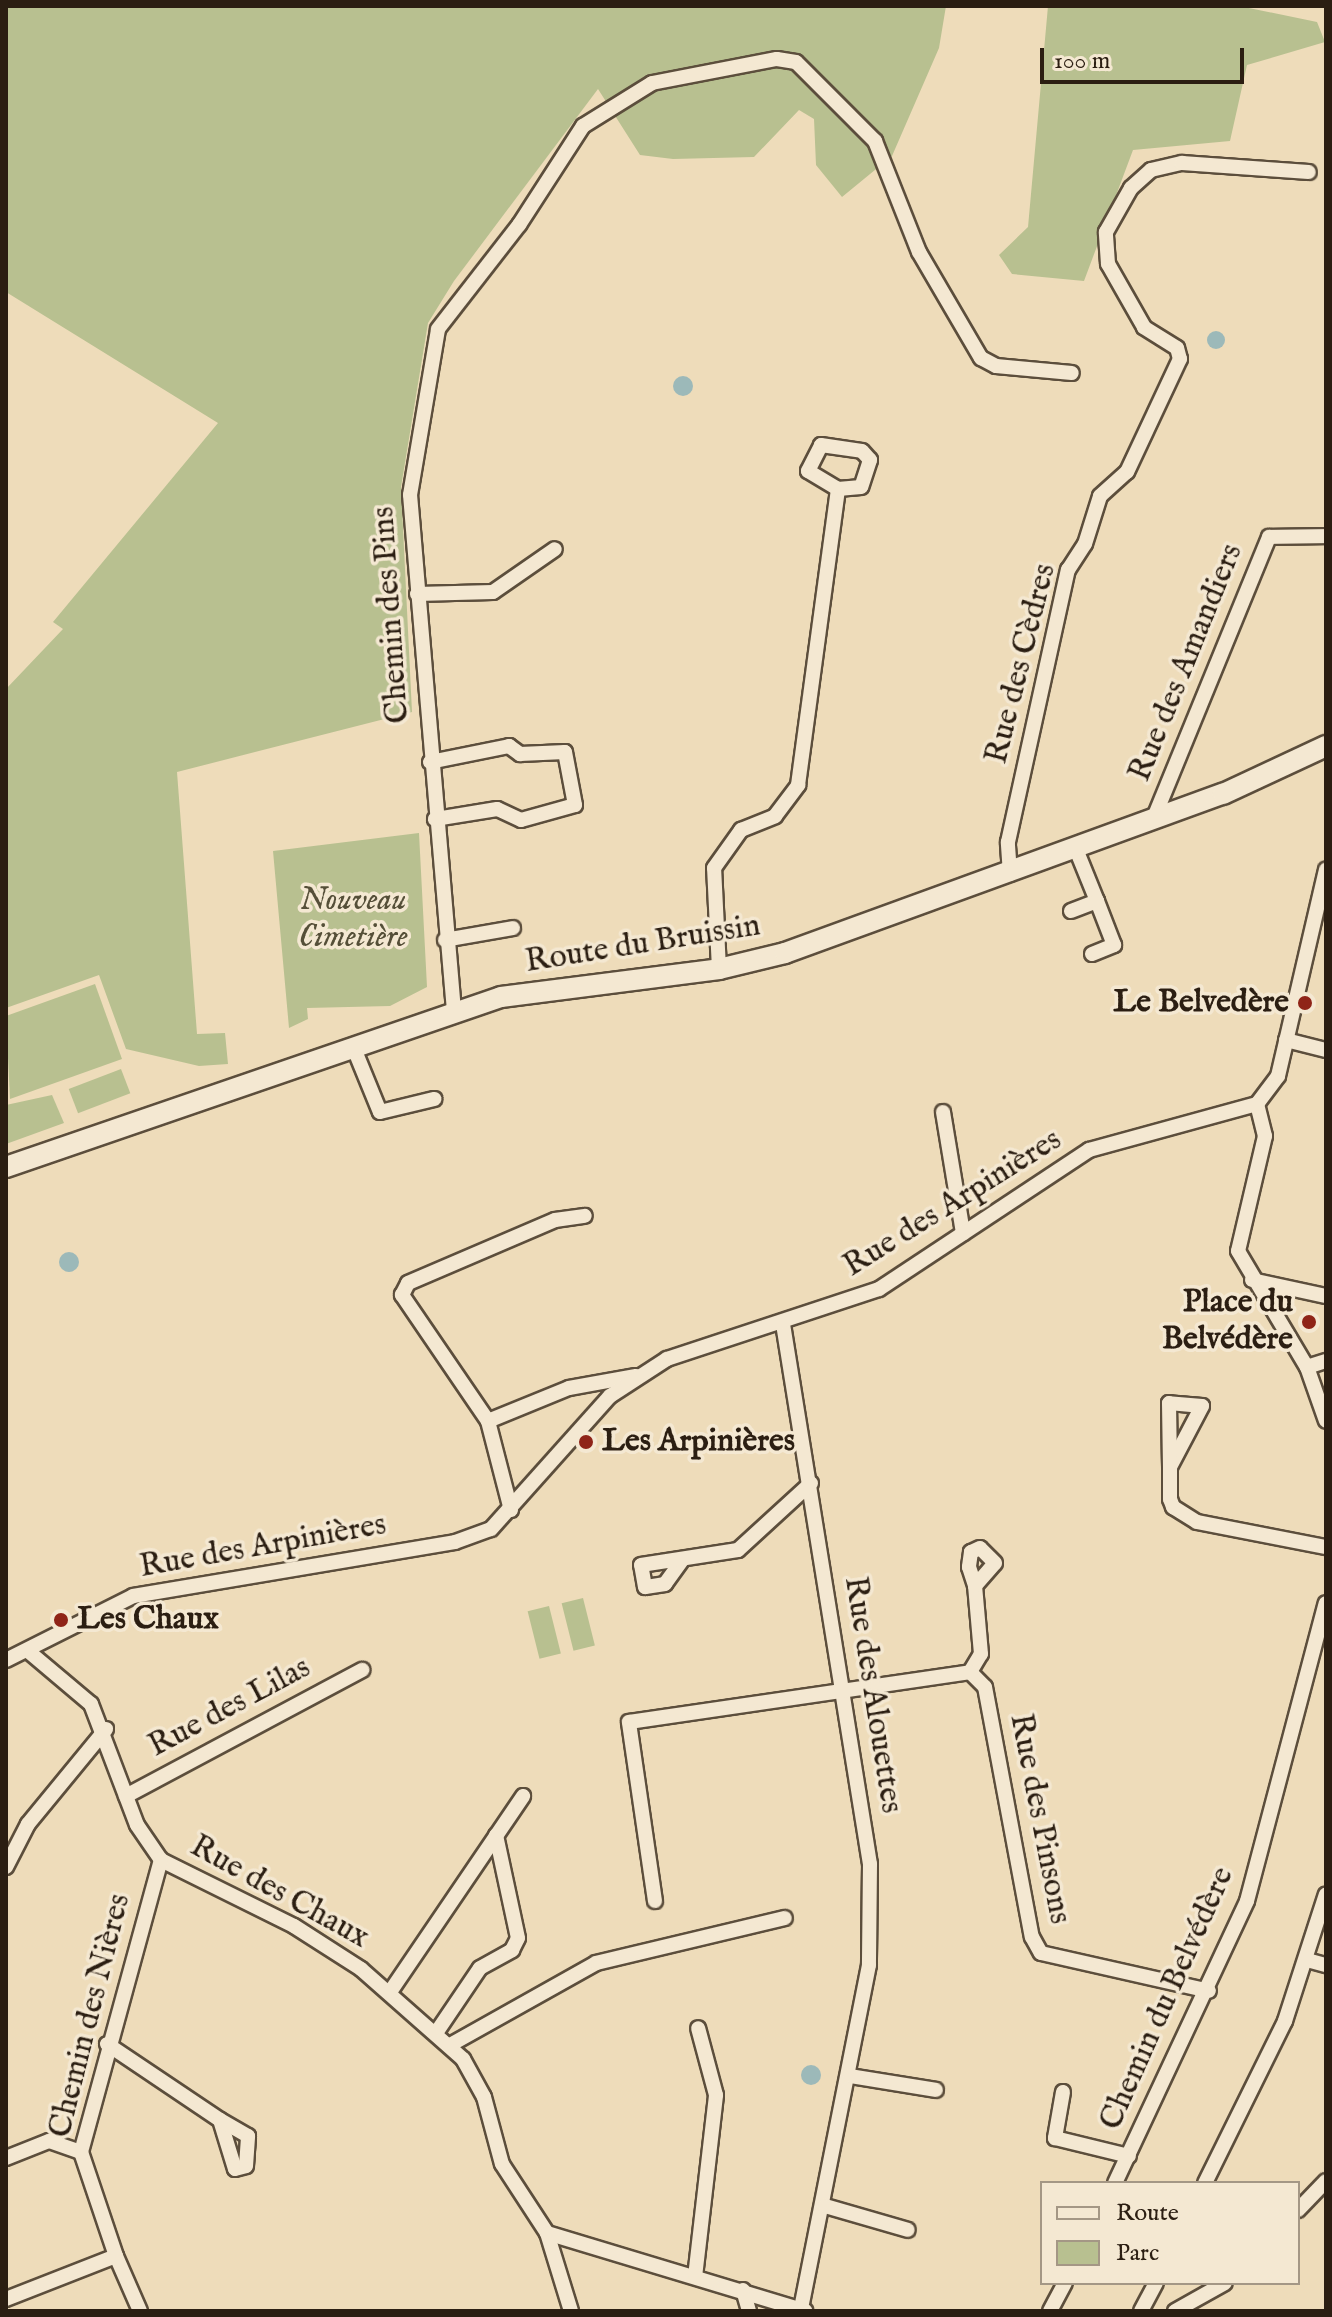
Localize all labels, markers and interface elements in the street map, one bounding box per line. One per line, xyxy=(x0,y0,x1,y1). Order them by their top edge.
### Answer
scale bar xyxy=(1044,32,1248,82)
text: 100 m xyxy=(1054,46,1110,77)
street label: Chemin des Pins xyxy=(365,505,419,725)
street label: Rue des Amandiers xyxy=(1122,539,1252,787)
street label: Rue des Cèdres xyxy=(979,560,1065,768)
park label: Nouveau Cimetière xyxy=(298,883,408,958)
street label: Route du Bruissin xyxy=(523,907,763,983)
place label: Le Belvedère xyxy=(1113,984,1289,1022)
marker: Le Belvedère xyxy=(1296,994,1314,1012)
street label: Rue des Arpinières xyxy=(837,1122,1069,1286)
place label: Place du Belvédère xyxy=(1162,1285,1293,1360)
marker: Place du Belvédère xyxy=(1300,1313,1318,1331)
place label: Les Arpinières xyxy=(602,1423,795,1461)
marker: Les Arpinières xyxy=(577,1433,595,1451)
street label: Rue des Arpinières xyxy=(137,1506,389,1588)
street label: Rue des Alouettes xyxy=(834,1574,910,1816)
place label: Les Chaux xyxy=(77,1601,219,1639)
marker: Les Chaux xyxy=(52,1611,70,1629)
street label: Rue des Lilas xyxy=(143,1649,317,1767)
street label: Rue des Pinsons xyxy=(1000,1711,1078,1927)
street label: Rue des Chaux xyxy=(183,1828,375,1958)
street label: Chemin du Belvédère xyxy=(1093,1862,1243,2136)
street label: Chemin des Nières xyxy=(42,1890,140,2142)
legend xyxy=(1040,2181,1300,2285)
text: Route xyxy=(1116,2198,1179,2229)
text: Parc xyxy=(1116,2238,1159,2269)

